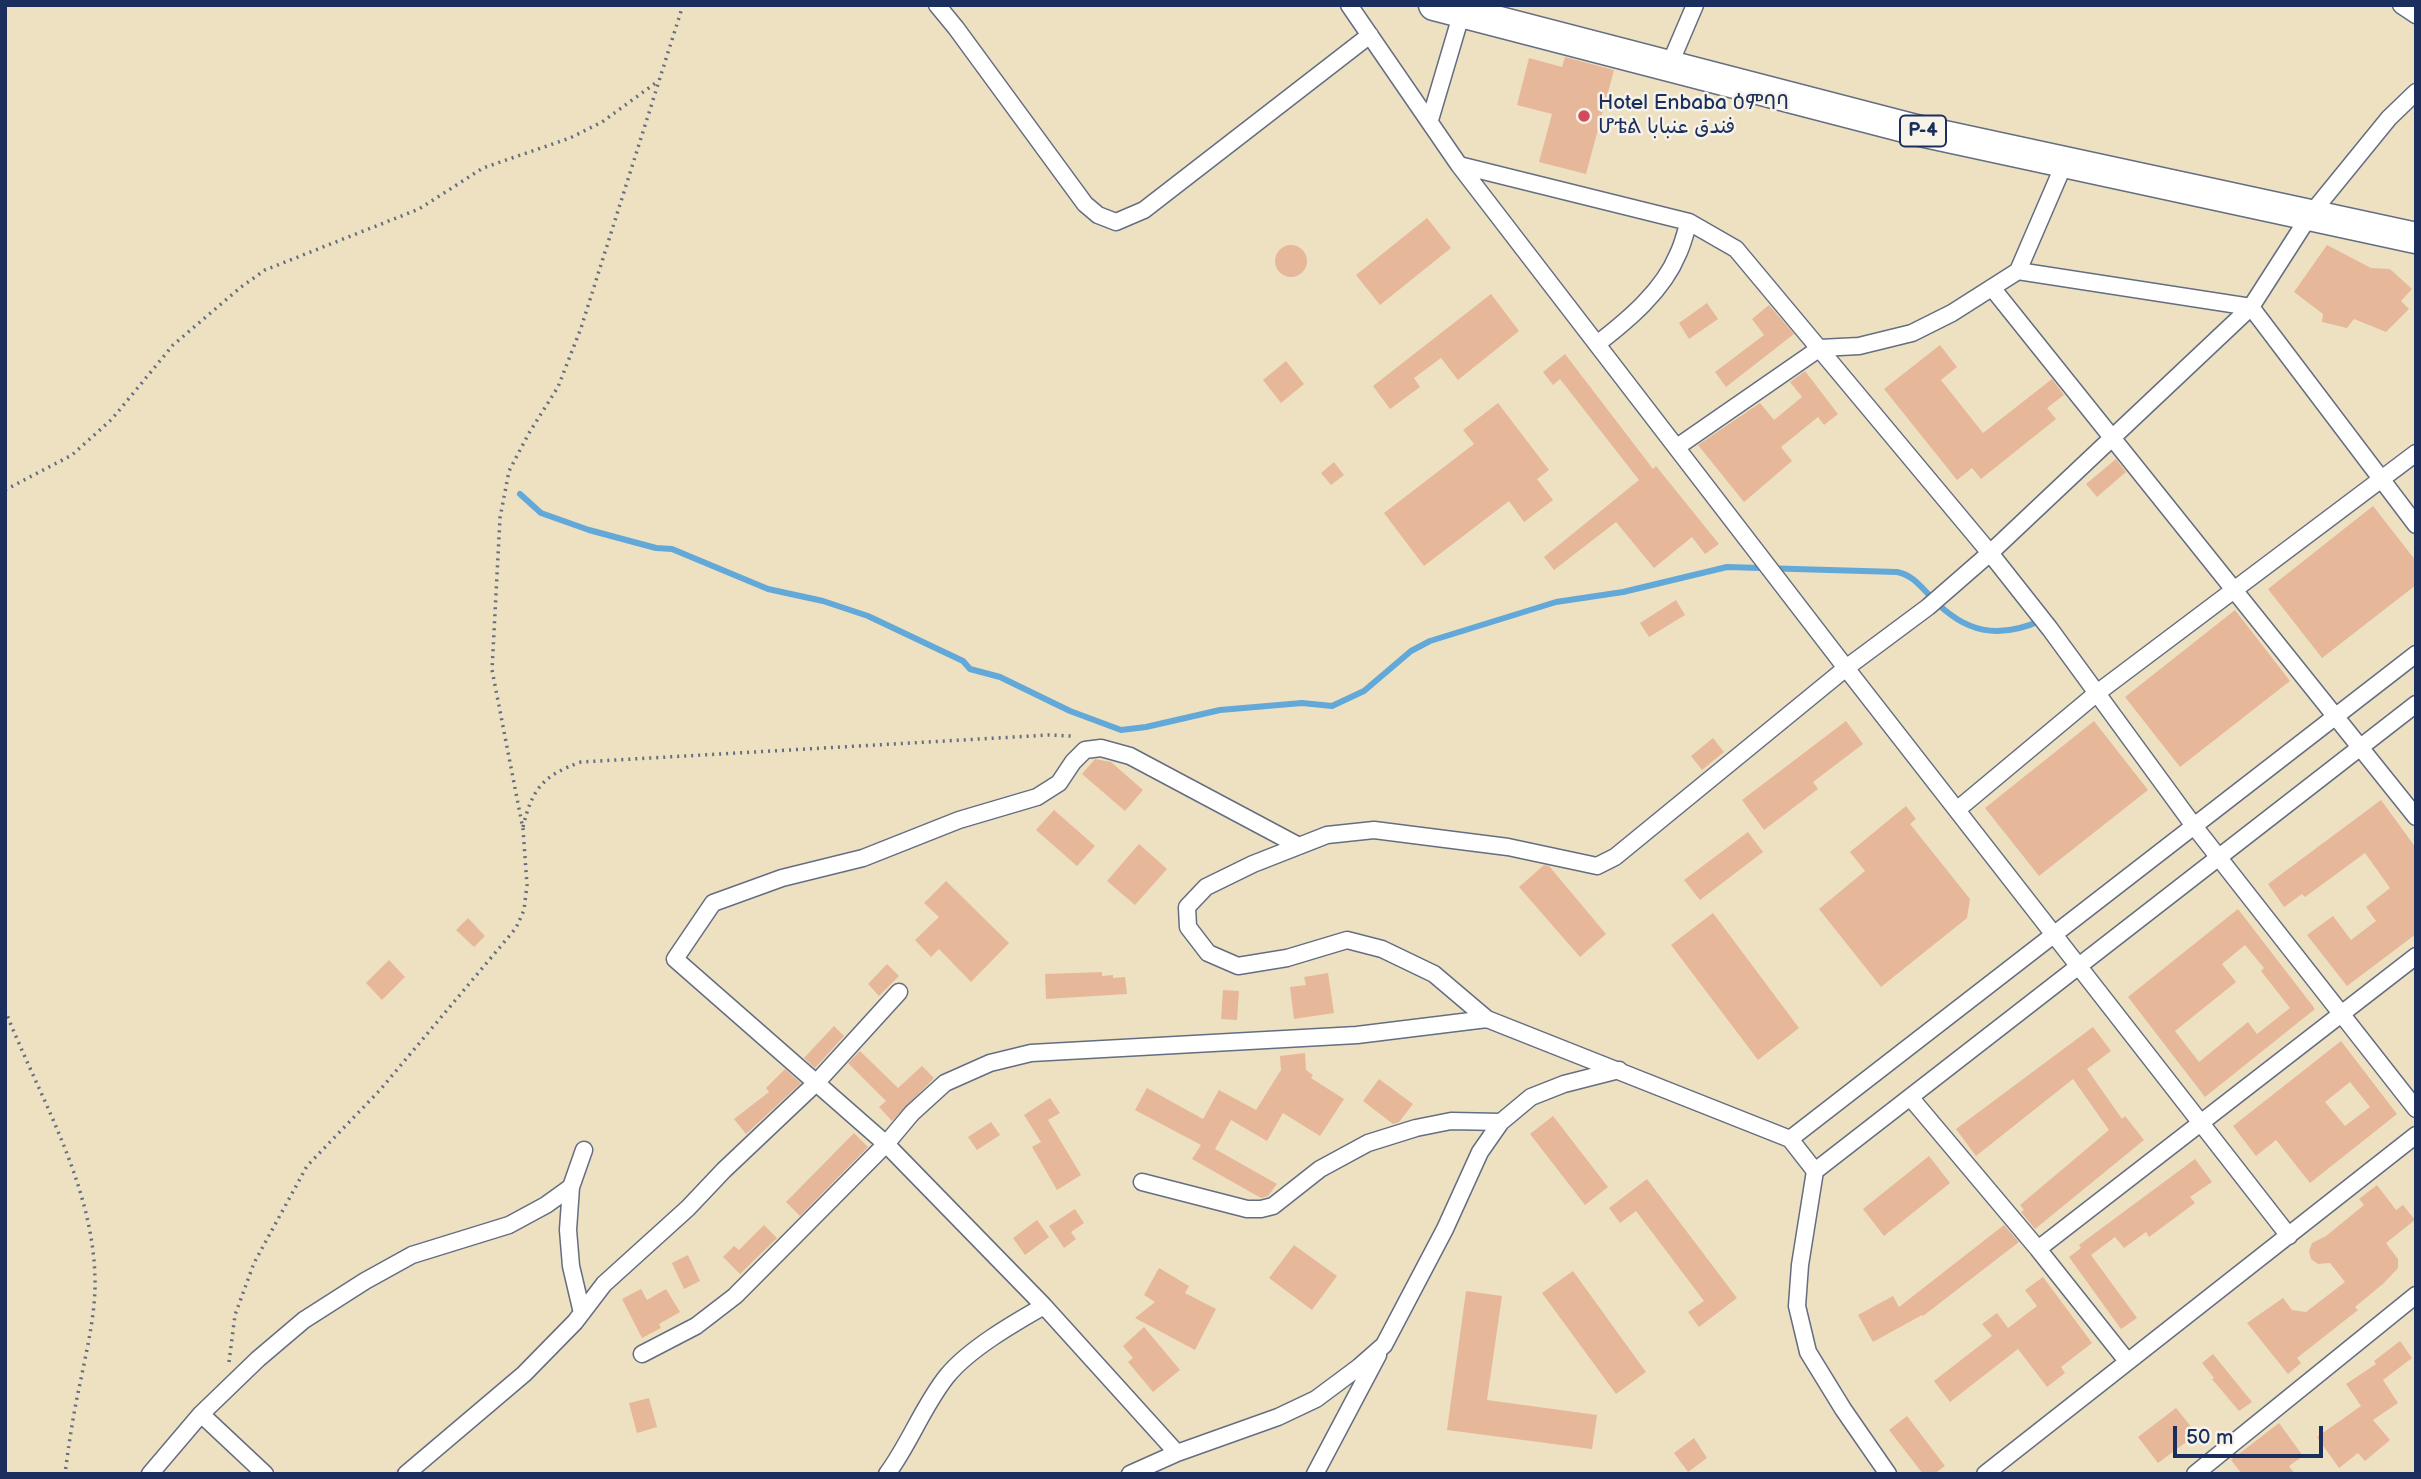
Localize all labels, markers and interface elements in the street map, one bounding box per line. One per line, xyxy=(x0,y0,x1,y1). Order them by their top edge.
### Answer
place label: Hotel Enbaba ዕምባባ ሆቴል فندق عنبابا xyxy=(1598,91,1789,141)
marker: Hotel Enbaba ዕምባባ ሆቴል فندق عنبابا xyxy=(1576,108,1592,124)
road number: P-4 xyxy=(1900,116,1946,146)
scale bar xyxy=(2176,1412,2326,1456)
text: 50 m xyxy=(2186,1425,2233,1450)

